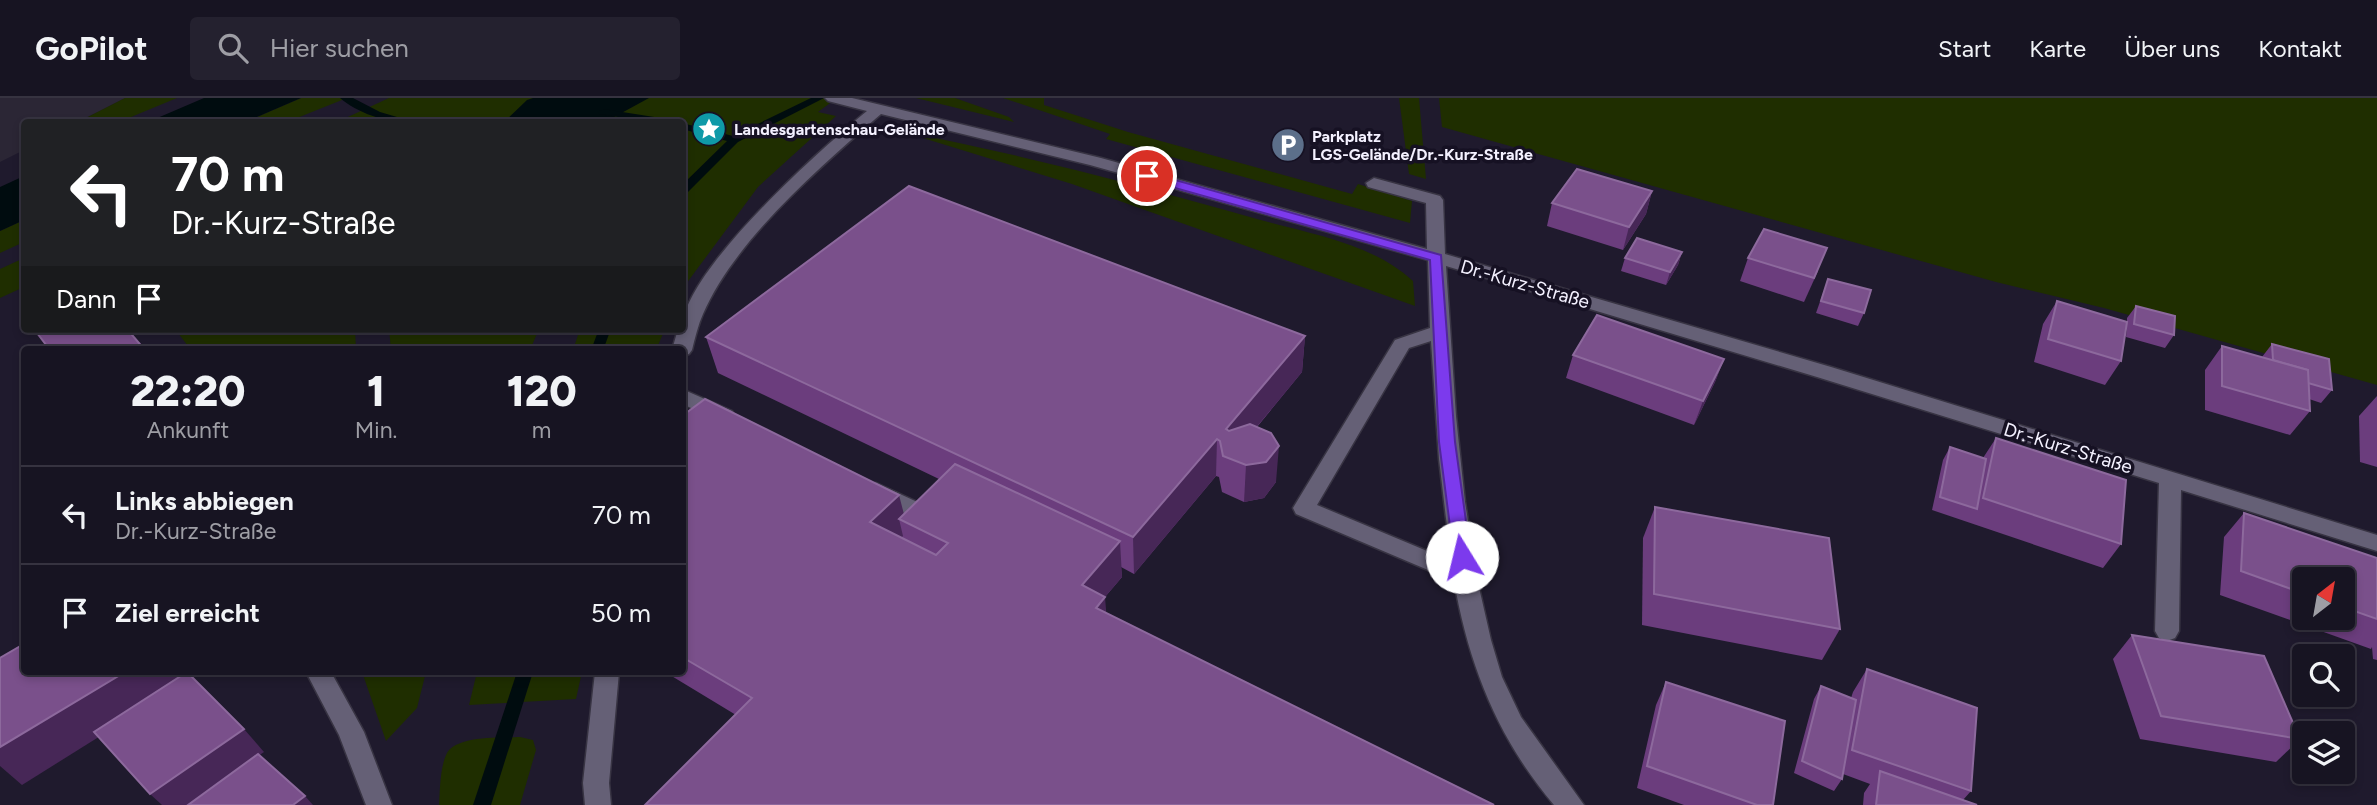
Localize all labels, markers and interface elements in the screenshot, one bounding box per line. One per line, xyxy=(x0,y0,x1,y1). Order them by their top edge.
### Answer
search box xyxy=(190,17,680,80)
text: GoPilot xyxy=(35,29,148,68)
icon: search xyxy=(214,29,252,67)
text: Hier suchen xyxy=(270,32,409,64)
text: Start xyxy=(1938,34,1991,63)
text: Karte xyxy=(2029,34,2086,63)
text: Über uns xyxy=(2124,34,2220,63)
text: Kontakt xyxy=(2258,34,2342,63)
place icon: Landesgartenschau-Gelände xyxy=(690,110,728,148)
place label: Landesgartenschau-Gelände xyxy=(734,120,945,139)
parking icon: Parkplatz LGS-Gelände/Dr.-Kurz-Straße xyxy=(1269,126,1307,164)
place label: Parkplatz LGS-Gelände/Dr.-Kurz-Straße xyxy=(1312,127,1533,164)
text: 70 m xyxy=(171,144,284,203)
pin xyxy=(1117,146,1177,206)
icon: left xyxy=(56,147,147,238)
icon: arrive xyxy=(1128,157,1166,195)
text: Dr.-Kurz-Straße xyxy=(171,204,395,242)
street label: Dr.-Kurz-Straße xyxy=(1458,255,1592,313)
icon: arrive xyxy=(130,280,168,318)
text: Dann xyxy=(56,283,116,315)
text: 22:20 xyxy=(130,366,245,417)
text: 1 xyxy=(367,366,385,417)
text: 120 xyxy=(507,366,577,417)
text: Ankunft xyxy=(147,416,229,444)
text: Min. xyxy=(355,416,397,444)
text: m xyxy=(532,416,551,444)
street label: Dr.-Kurz-Straße xyxy=(2001,418,2135,478)
text: Links abbiegen xyxy=(115,485,294,517)
icon: left xyxy=(56,496,94,534)
text: 70 m xyxy=(592,499,651,531)
text: Dr.-Kurz-Straße xyxy=(115,517,276,545)
position arrow xyxy=(1425,520,1499,594)
north arrow xyxy=(2292,567,2356,630)
map controls xyxy=(2292,567,2355,784)
icon: arrive xyxy=(56,594,94,632)
text: Ziel erreicht xyxy=(115,597,260,629)
text: 50 m xyxy=(591,597,651,629)
button: search xyxy=(2292,644,2355,707)
button: layers xyxy=(2292,721,2355,784)

